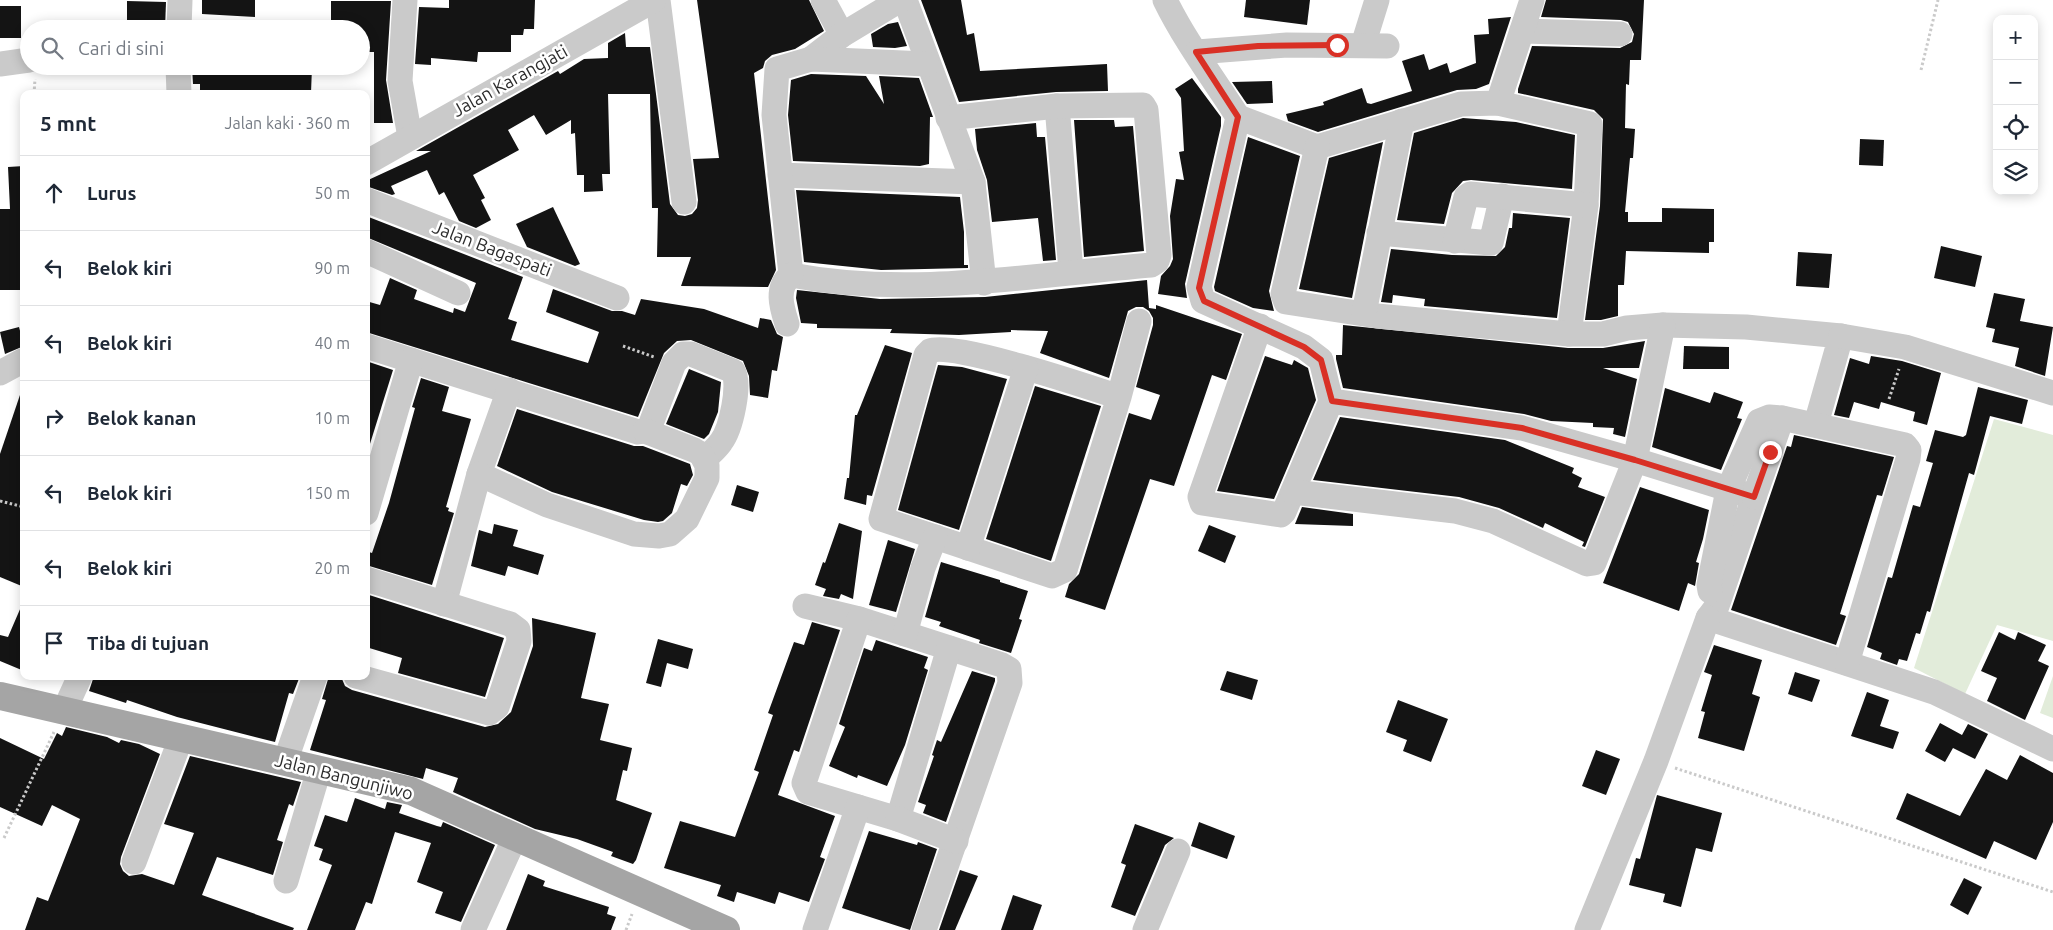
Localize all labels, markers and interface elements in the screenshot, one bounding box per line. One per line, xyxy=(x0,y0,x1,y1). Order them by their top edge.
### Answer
map controls xyxy=(1993,15,2038,195)
button: + xyxy=(1993,15,2038,60)
search box xyxy=(20,20,370,75)
icon: search xyxy=(38,34,66,62)
route start xyxy=(1326,34,1349,57)
text: Cari di sini xyxy=(78,37,164,59)
street label: Jalan Karangjati xyxy=(448,40,571,120)
button: − xyxy=(1993,60,2038,105)
button: locate xyxy=(1993,105,2038,150)
text: 5 mnt xyxy=(40,111,96,135)
text: Jalan kaki · 360 m xyxy=(225,114,350,132)
button: layers xyxy=(1993,150,2038,195)
icon: ahead xyxy=(40,179,68,207)
text: Lurus xyxy=(87,182,136,204)
text: 50 m xyxy=(314,184,350,202)
street label: Jalan Bagaspati xyxy=(430,216,555,280)
icon: left xyxy=(40,254,68,282)
text: Belok kiri xyxy=(87,257,172,279)
text: 90 m xyxy=(314,259,350,277)
icon: left xyxy=(40,329,68,357)
text: Belok kiri xyxy=(87,332,172,354)
text: 40 m xyxy=(314,334,350,352)
icon: right xyxy=(40,404,68,432)
text: Belok kanan xyxy=(87,407,196,429)
text: 10 m xyxy=(314,409,350,427)
route end xyxy=(1759,441,1782,464)
icon: left xyxy=(40,479,68,507)
text: Belok kiri xyxy=(87,482,172,504)
text: 150 m xyxy=(305,484,350,502)
icon: left xyxy=(40,554,68,582)
text: Belok kiri xyxy=(87,557,172,579)
text: 20 m xyxy=(314,559,350,577)
icon: arrive xyxy=(40,629,68,657)
text: Tiba di tujuan xyxy=(87,632,209,654)
street label: Jalan Bangunjiwo xyxy=(273,749,415,803)

